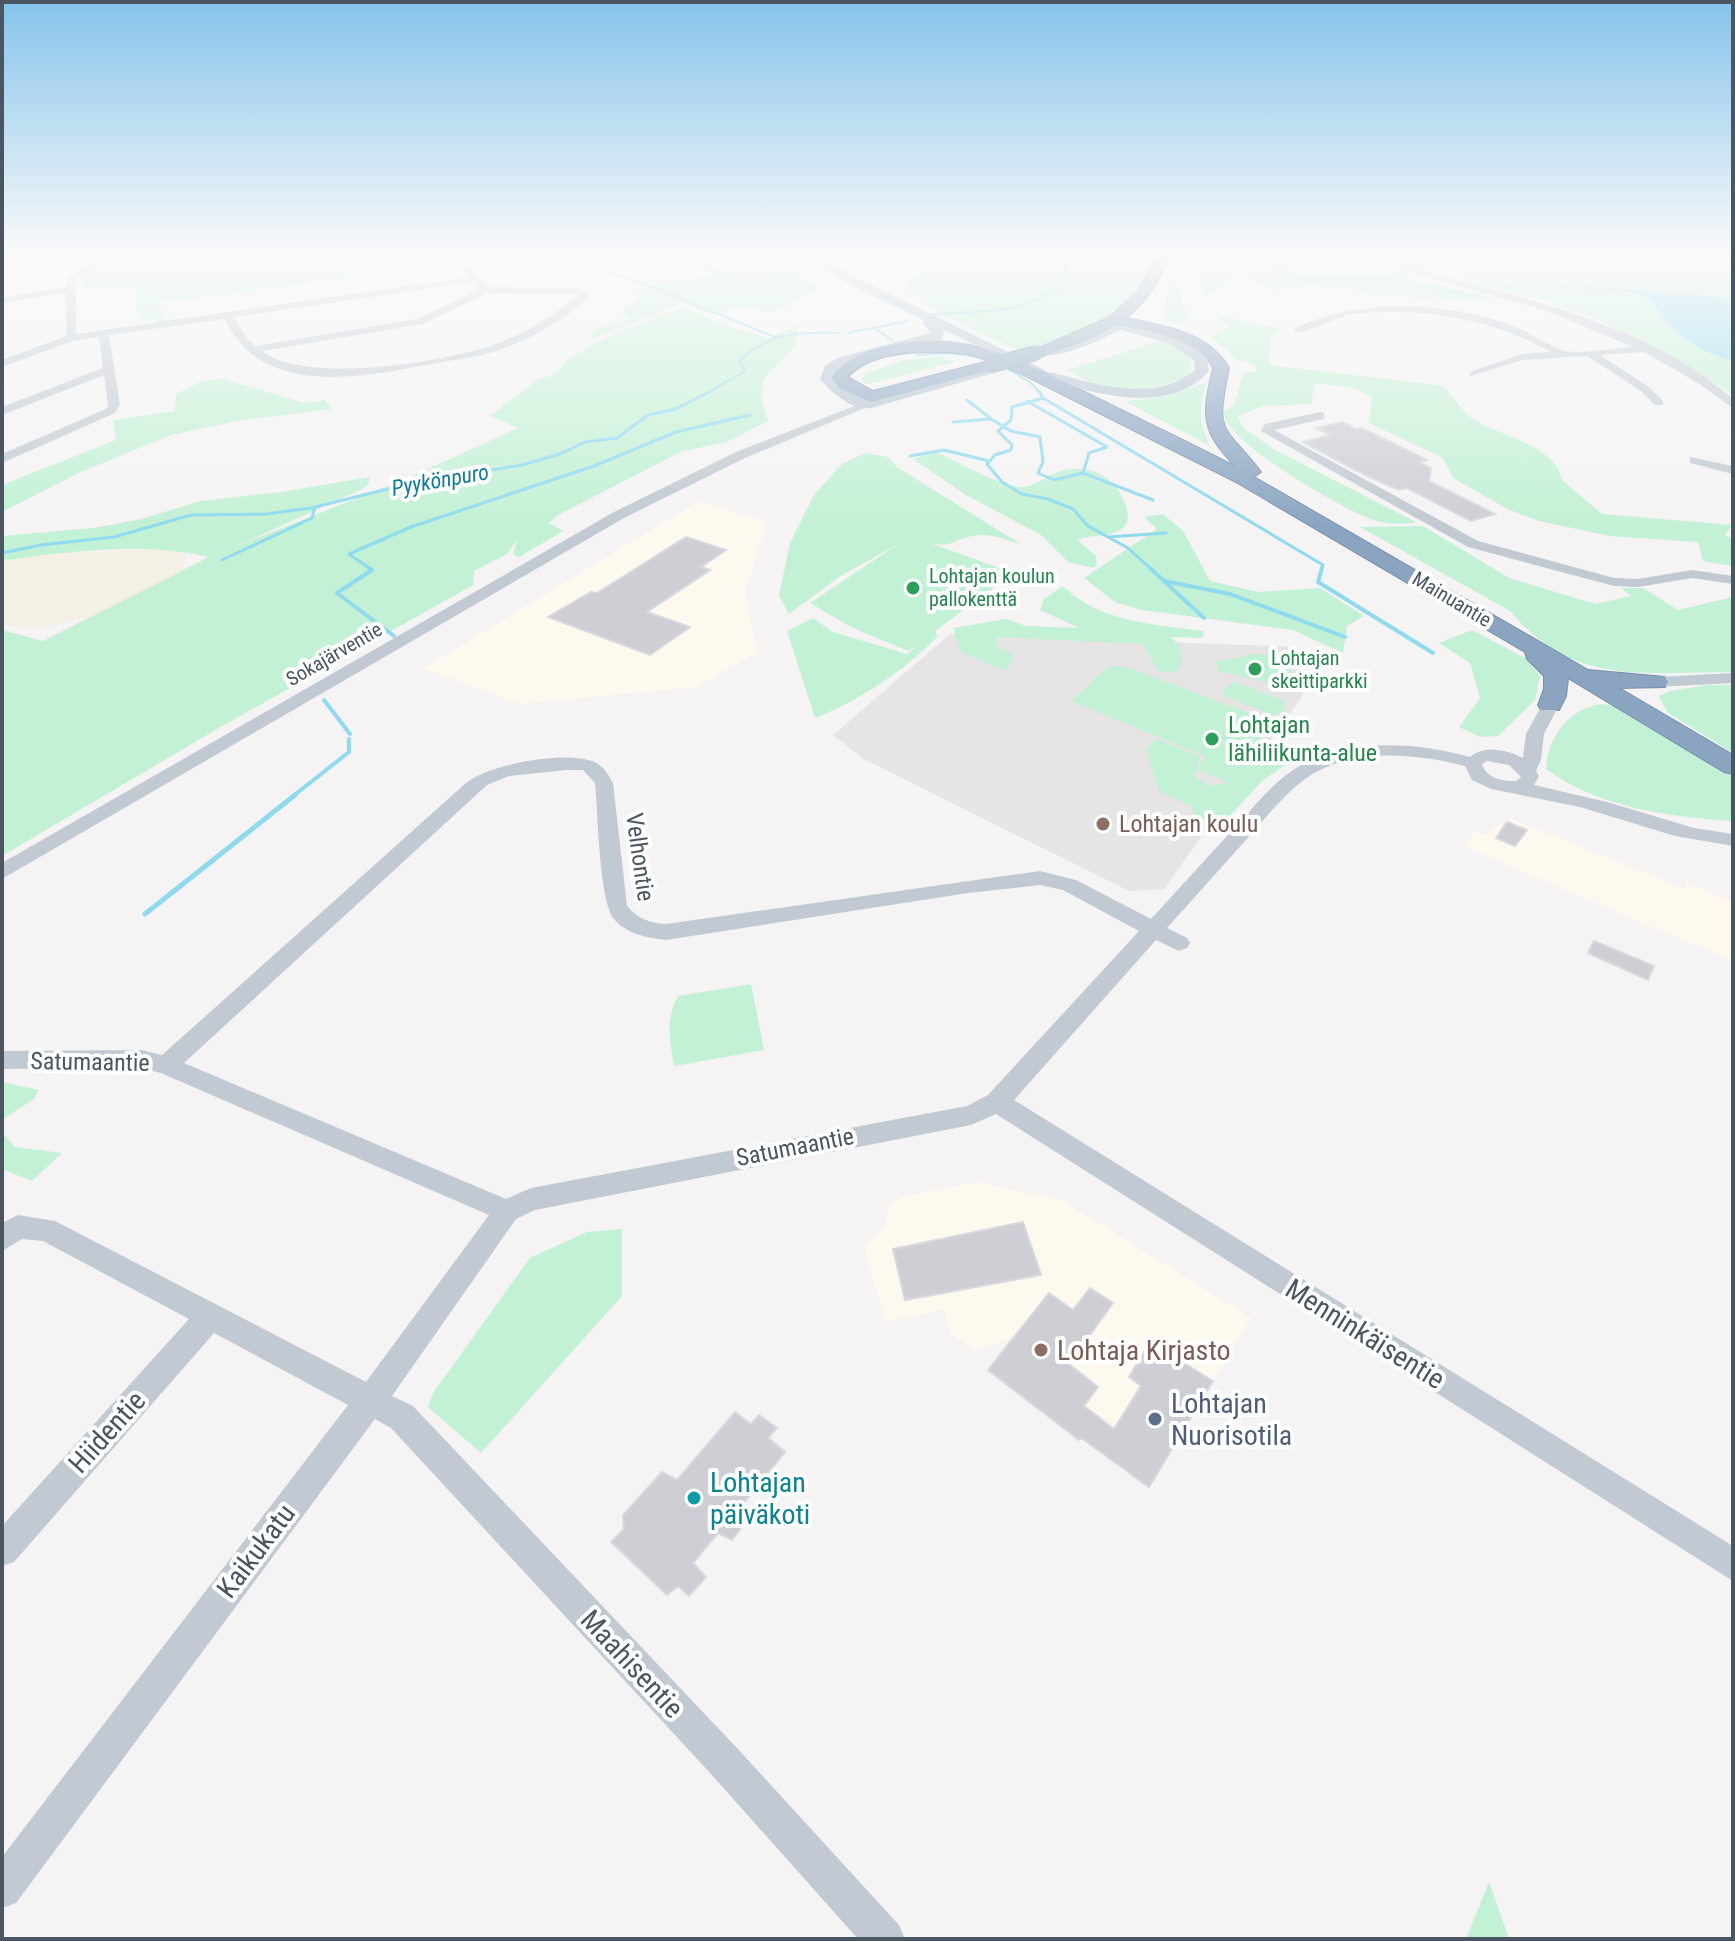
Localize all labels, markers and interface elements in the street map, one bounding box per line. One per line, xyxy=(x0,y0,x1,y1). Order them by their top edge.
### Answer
water label: Pyykönpuro xyxy=(389,459,491,501)
place label: Lohtajan koulun pallokenttä xyxy=(929,564,1055,611)
street label: Mainuantie xyxy=(1408,566,1496,632)
marker: Lohtajan koulun pallokenttä xyxy=(904,579,922,597)
street label: Sokajärventie xyxy=(282,617,386,691)
place label: Lohtajan skeittiparkki xyxy=(1271,646,1367,693)
marker: Lohtajan skeittiparkki xyxy=(1246,660,1264,678)
place label: Lohtajan lähiliikunta-alue xyxy=(1228,711,1377,767)
marker: Lohtajan lähiliikunta-alue xyxy=(1203,730,1221,748)
place label: Lohtajan koulu xyxy=(1119,810,1258,838)
street label: Velhontie xyxy=(620,811,660,903)
marker: Lohtajan koulu xyxy=(1094,815,1112,833)
street label: Satumaantie xyxy=(30,1047,150,1077)
street label: Satumaantie xyxy=(734,1122,856,1172)
street label: Menninkäisentie xyxy=(1279,1272,1451,1396)
place label: Lohtaja Kirjasto xyxy=(1057,1334,1230,1367)
marker: Lohtaja Kirjasto xyxy=(1032,1341,1050,1359)
street label: Hiidentie xyxy=(62,1384,152,1480)
place label: Lohtajan Nuorisotila xyxy=(1171,1387,1292,1452)
marker: Lohtajan Nuorisotila xyxy=(1146,1410,1164,1428)
place label: Lohtajan päiväkoti xyxy=(710,1466,810,1531)
marker: Lohtajan päiväkoti xyxy=(685,1489,703,1507)
street label: Kaikukatu xyxy=(210,1497,302,1605)
street label: Maahisentie xyxy=(574,1603,690,1725)

